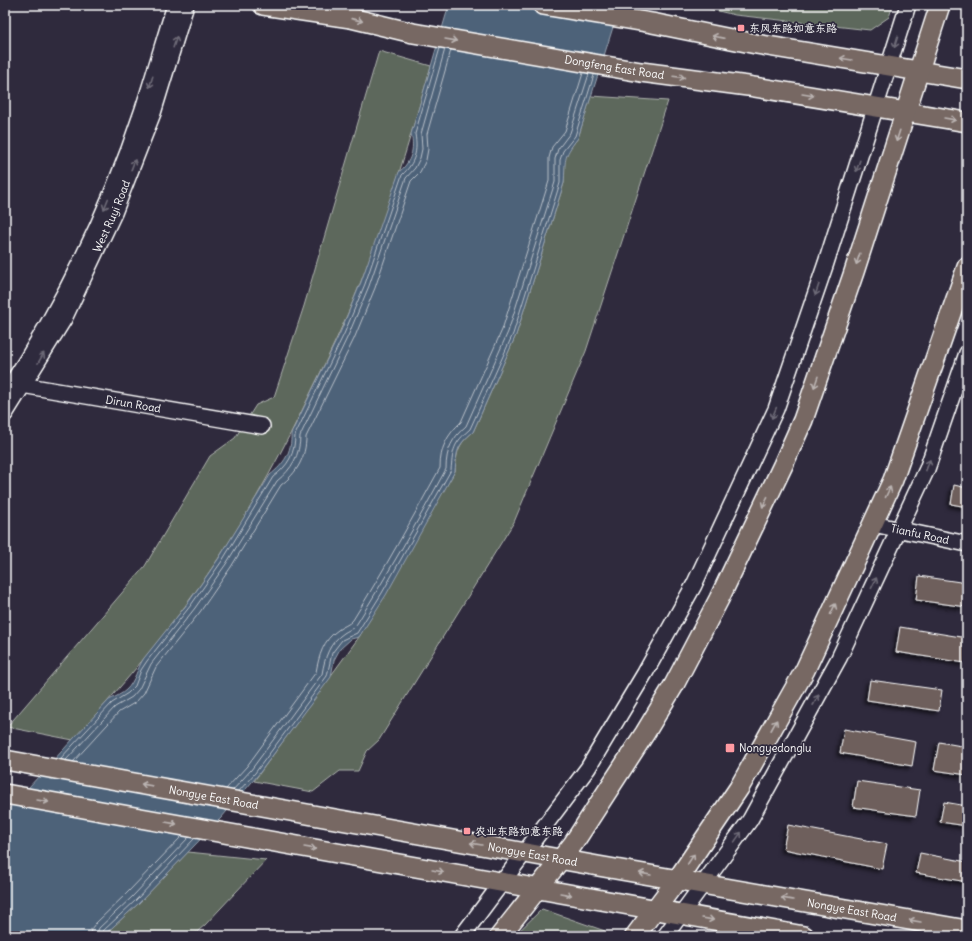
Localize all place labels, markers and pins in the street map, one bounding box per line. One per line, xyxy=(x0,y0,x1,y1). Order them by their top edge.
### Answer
place label: 东风东路如意东路 xyxy=(749,21,837,35)
marker: 东风东路如意东路 xyxy=(736,23,746,33)
place label: Nongyedonglu xyxy=(739,741,812,755)
marker: Nongyedonglu xyxy=(724,742,736,754)
place label: 农业东路如意东路 xyxy=(475,824,563,838)
marker: 农业东路如意东路 xyxy=(462,826,472,836)

